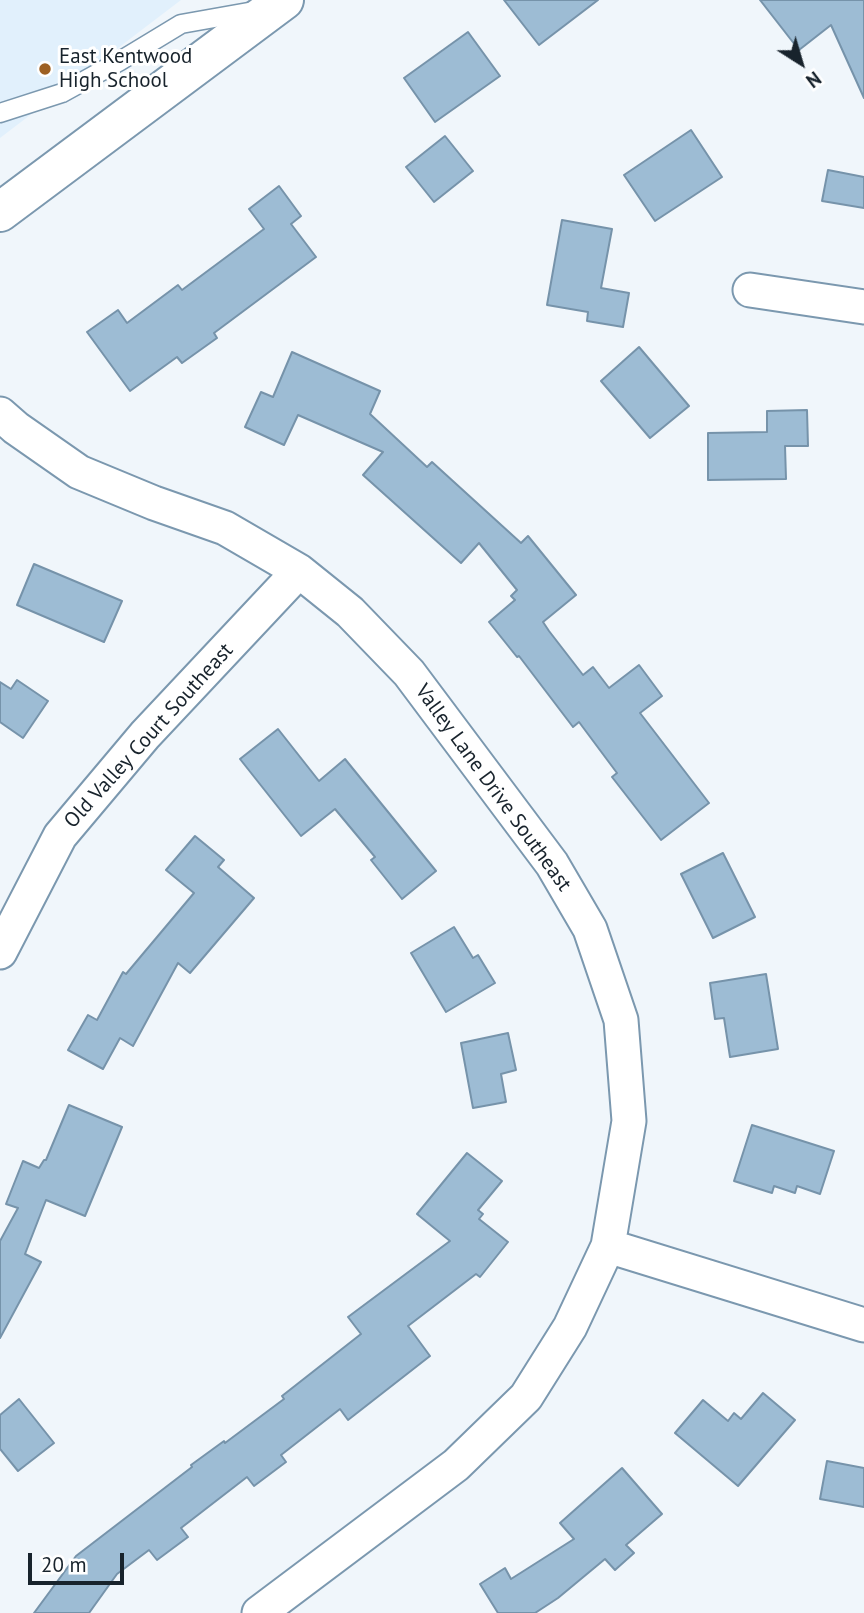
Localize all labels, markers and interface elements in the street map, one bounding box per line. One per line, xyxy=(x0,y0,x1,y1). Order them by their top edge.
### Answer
north arrow xyxy=(766,28,836,98)
place label: East Kentwood High School xyxy=(59,44,192,94)
marker: East Kentwood High School xyxy=(37,61,53,77)
text: N xyxy=(801,66,826,93)
street label: Old Valley Court Southeast xyxy=(59,638,239,834)
street label: Valley Lane Drive Southeast xyxy=(409,680,577,896)
scale bar xyxy=(32,1540,128,1584)
text: 20 m xyxy=(41,1551,87,1578)

